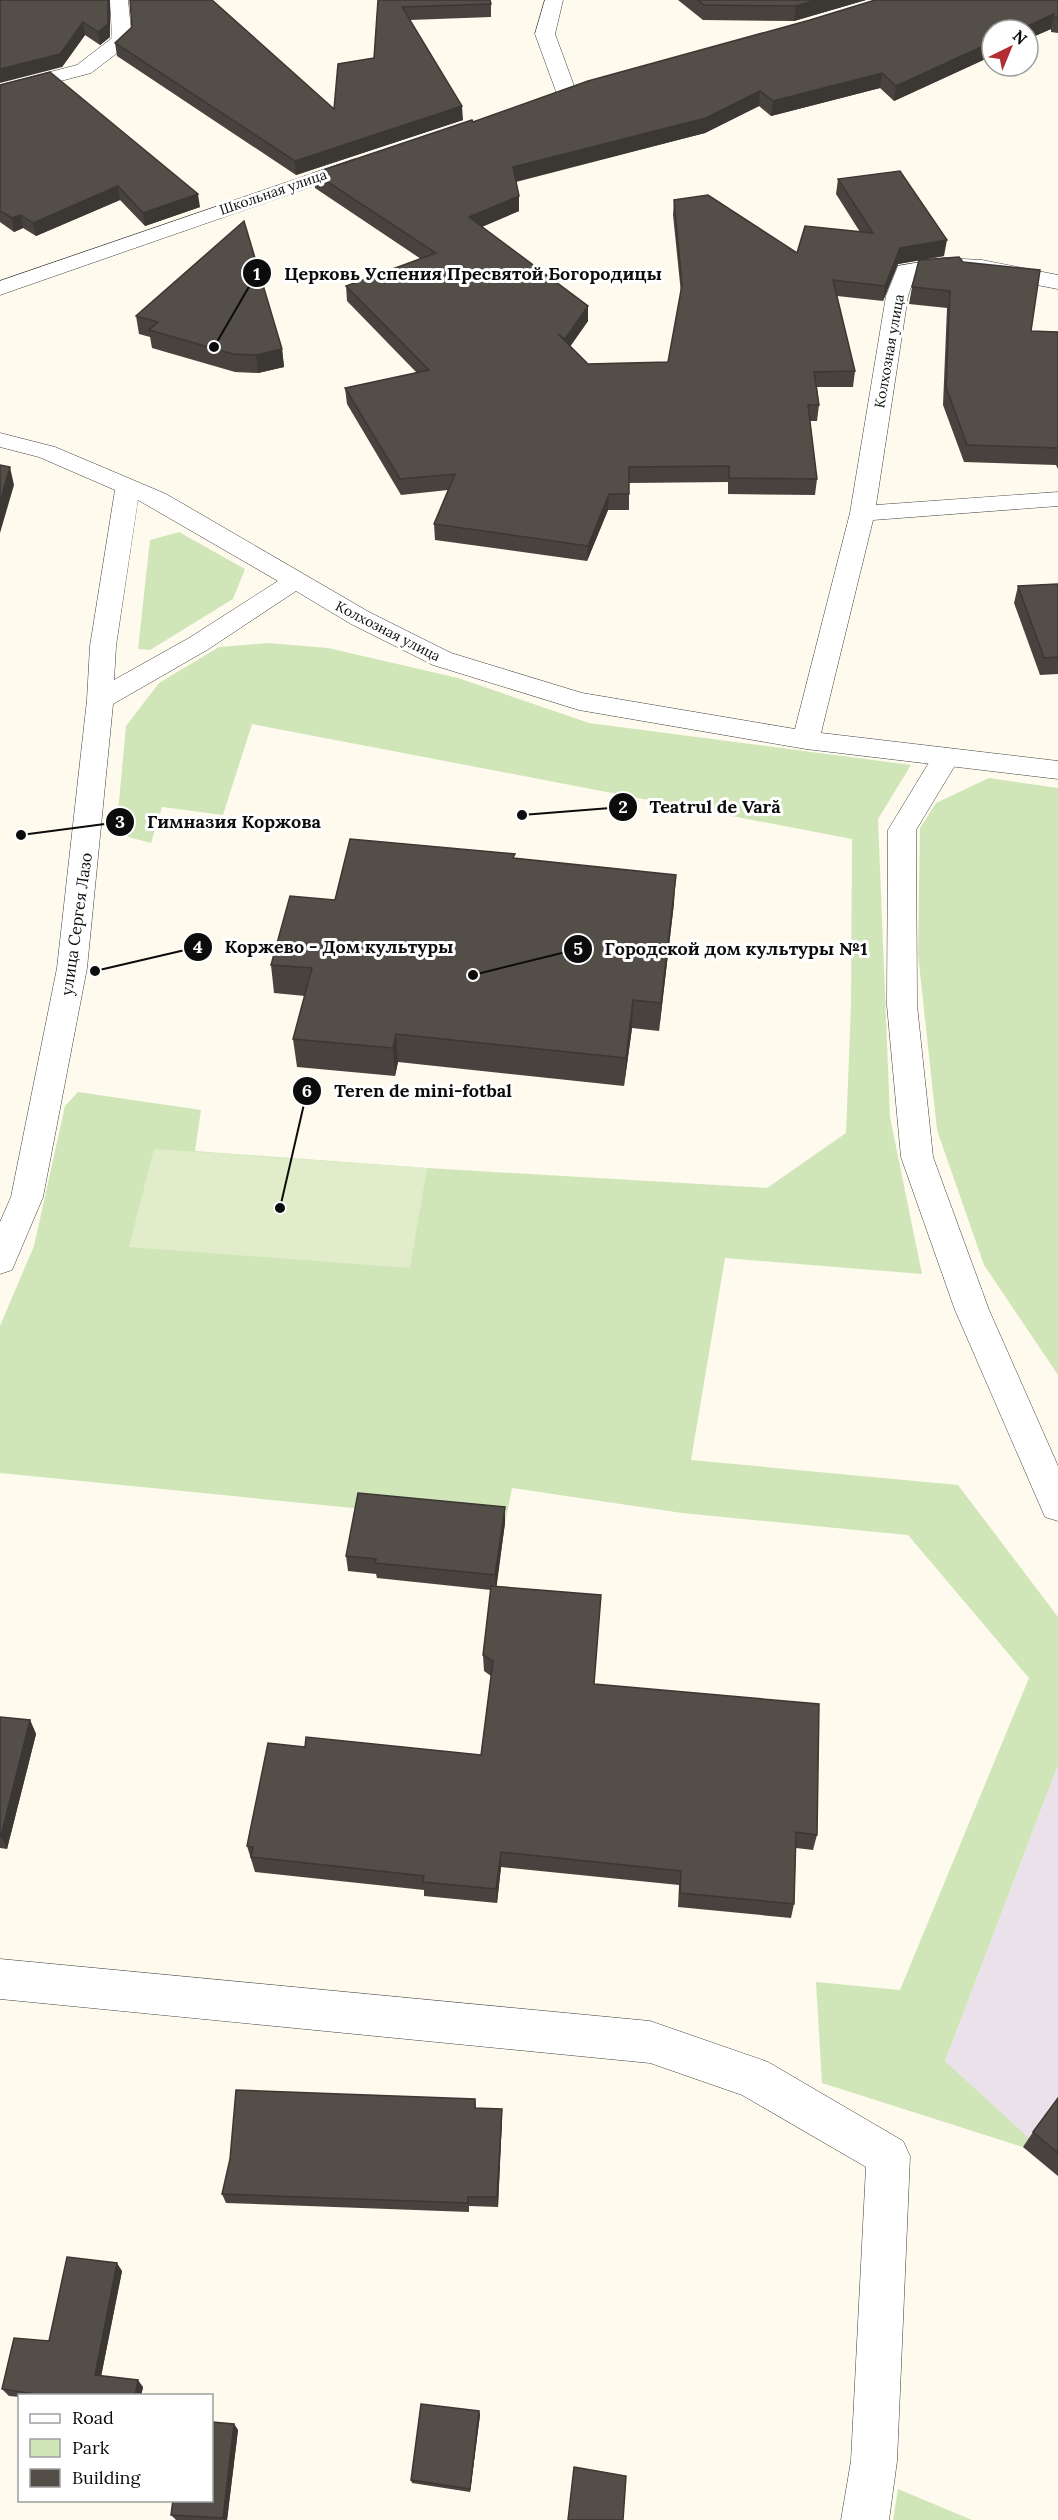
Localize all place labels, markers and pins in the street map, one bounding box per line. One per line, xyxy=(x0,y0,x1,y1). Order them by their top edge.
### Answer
callout: Церковь Успения Пресвятой Богородицы xyxy=(242,255,674,291)
callout: Teatrul de Vară xyxy=(608,789,793,825)
callout: Гимназия Коржова xyxy=(105,804,333,840)
callout: Коржево - Дом культуры xyxy=(183,929,466,965)
callout: Городской дом культуры №1 xyxy=(563,931,880,967)
callout: Teren de mini-fotbal xyxy=(292,1073,523,1109)

